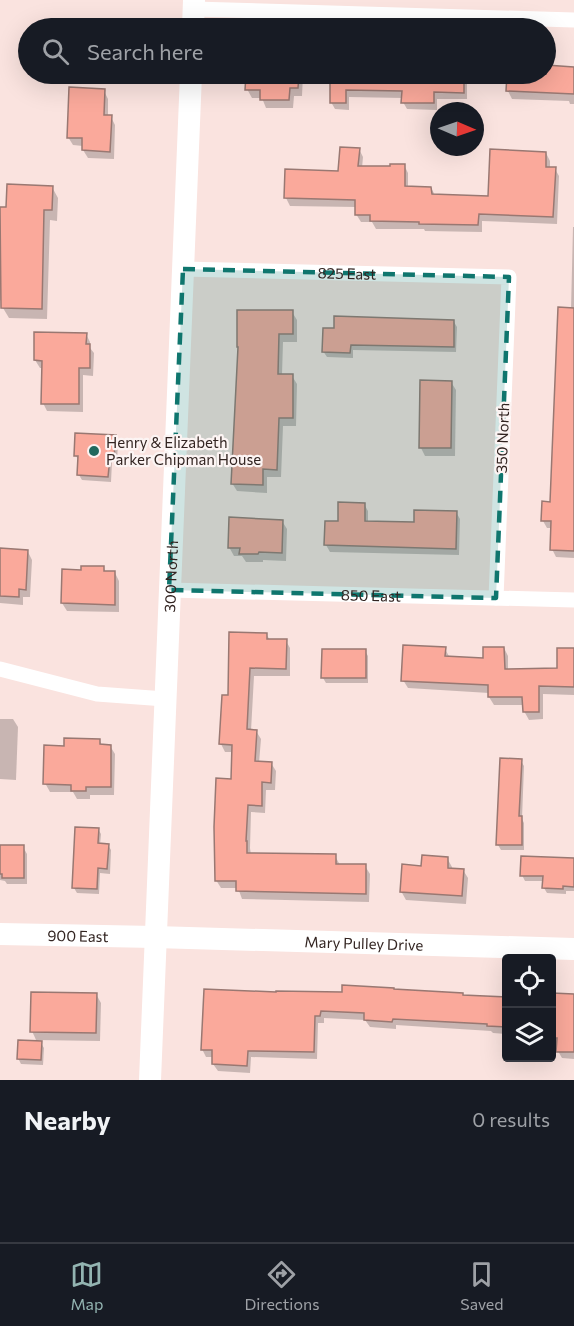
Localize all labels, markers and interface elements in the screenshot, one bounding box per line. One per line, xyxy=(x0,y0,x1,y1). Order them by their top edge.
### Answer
search box xyxy=(18,18,556,84)
icon: search xyxy=(39,35,72,68)
text: Search here xyxy=(87,38,203,65)
north arrow xyxy=(430,102,484,156)
street label: 825 East xyxy=(317,263,376,283)
street label: 350 North xyxy=(492,402,512,474)
place label: Henry & Elizabeth Parker Chipman House xyxy=(106,433,261,468)
marker: Henry & Elizabeth Parker Chipman House xyxy=(87,444,101,458)
street label: 300 North xyxy=(160,540,181,613)
street label: 850 East xyxy=(341,585,401,605)
street label: 900 East xyxy=(47,926,109,945)
street label: Mary Pulley Drive xyxy=(304,932,424,954)
map controls xyxy=(502,954,556,1062)
button: locate xyxy=(502,954,556,1008)
button: layers xyxy=(502,1008,556,1062)
text: Nearby xyxy=(24,1104,111,1135)
text: 0 results xyxy=(472,1107,550,1131)
tab: Map xyxy=(70,1258,103,1313)
tab: Directions xyxy=(244,1258,319,1313)
tab: Saved xyxy=(460,1258,504,1313)

